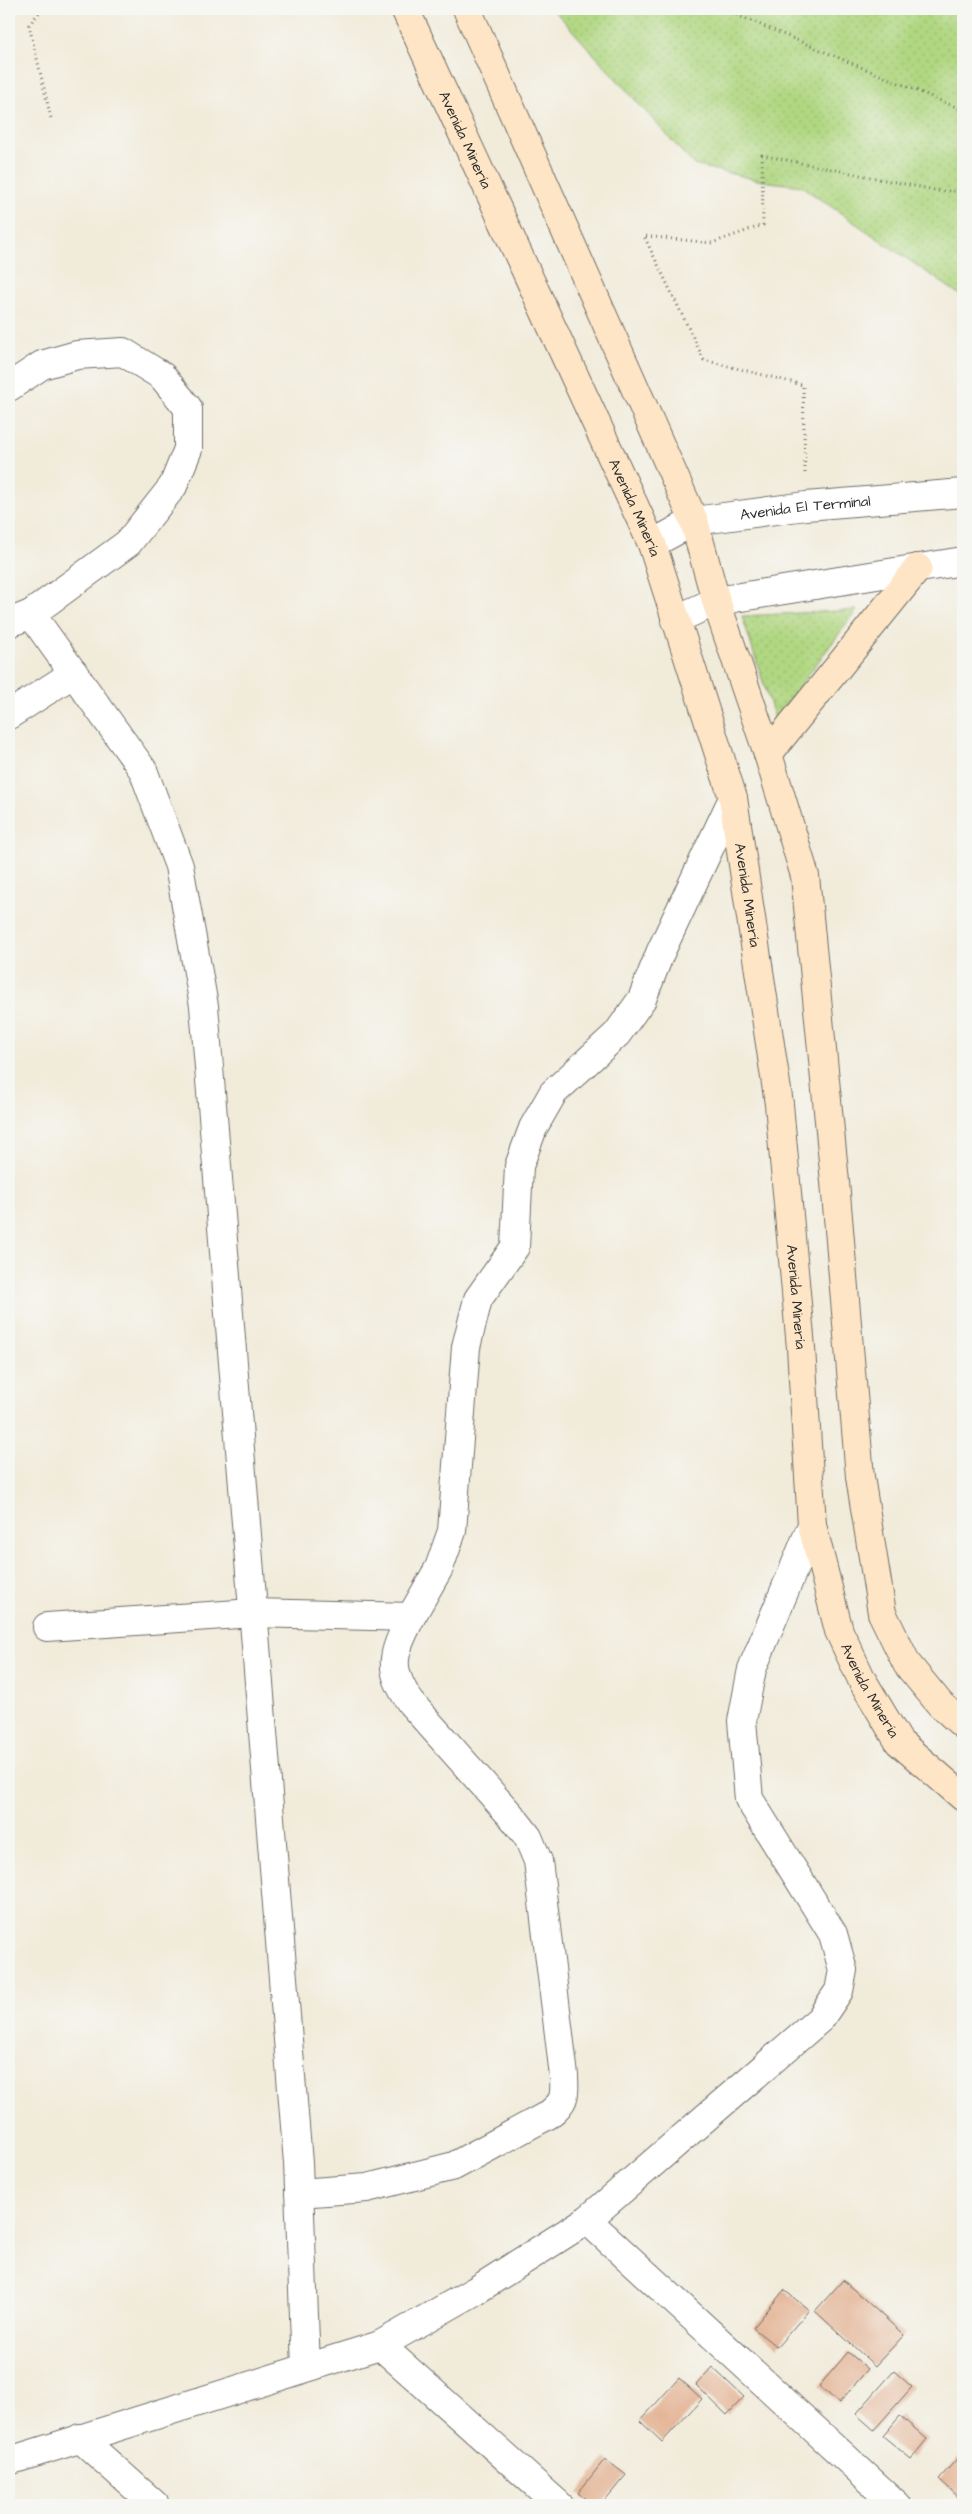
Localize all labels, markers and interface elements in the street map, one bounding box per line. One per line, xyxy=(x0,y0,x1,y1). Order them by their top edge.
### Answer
street label: Avenida Minería xyxy=(434,88,497,192)
street label: Avenida Minería xyxy=(604,455,666,559)
street label: Avenida El Terminal xyxy=(739,490,871,525)
street label: Avenida Minería xyxy=(729,841,766,949)
street label: Avenida Minería xyxy=(781,1244,812,1351)
street label: Avenida Minería xyxy=(836,1640,905,1742)

